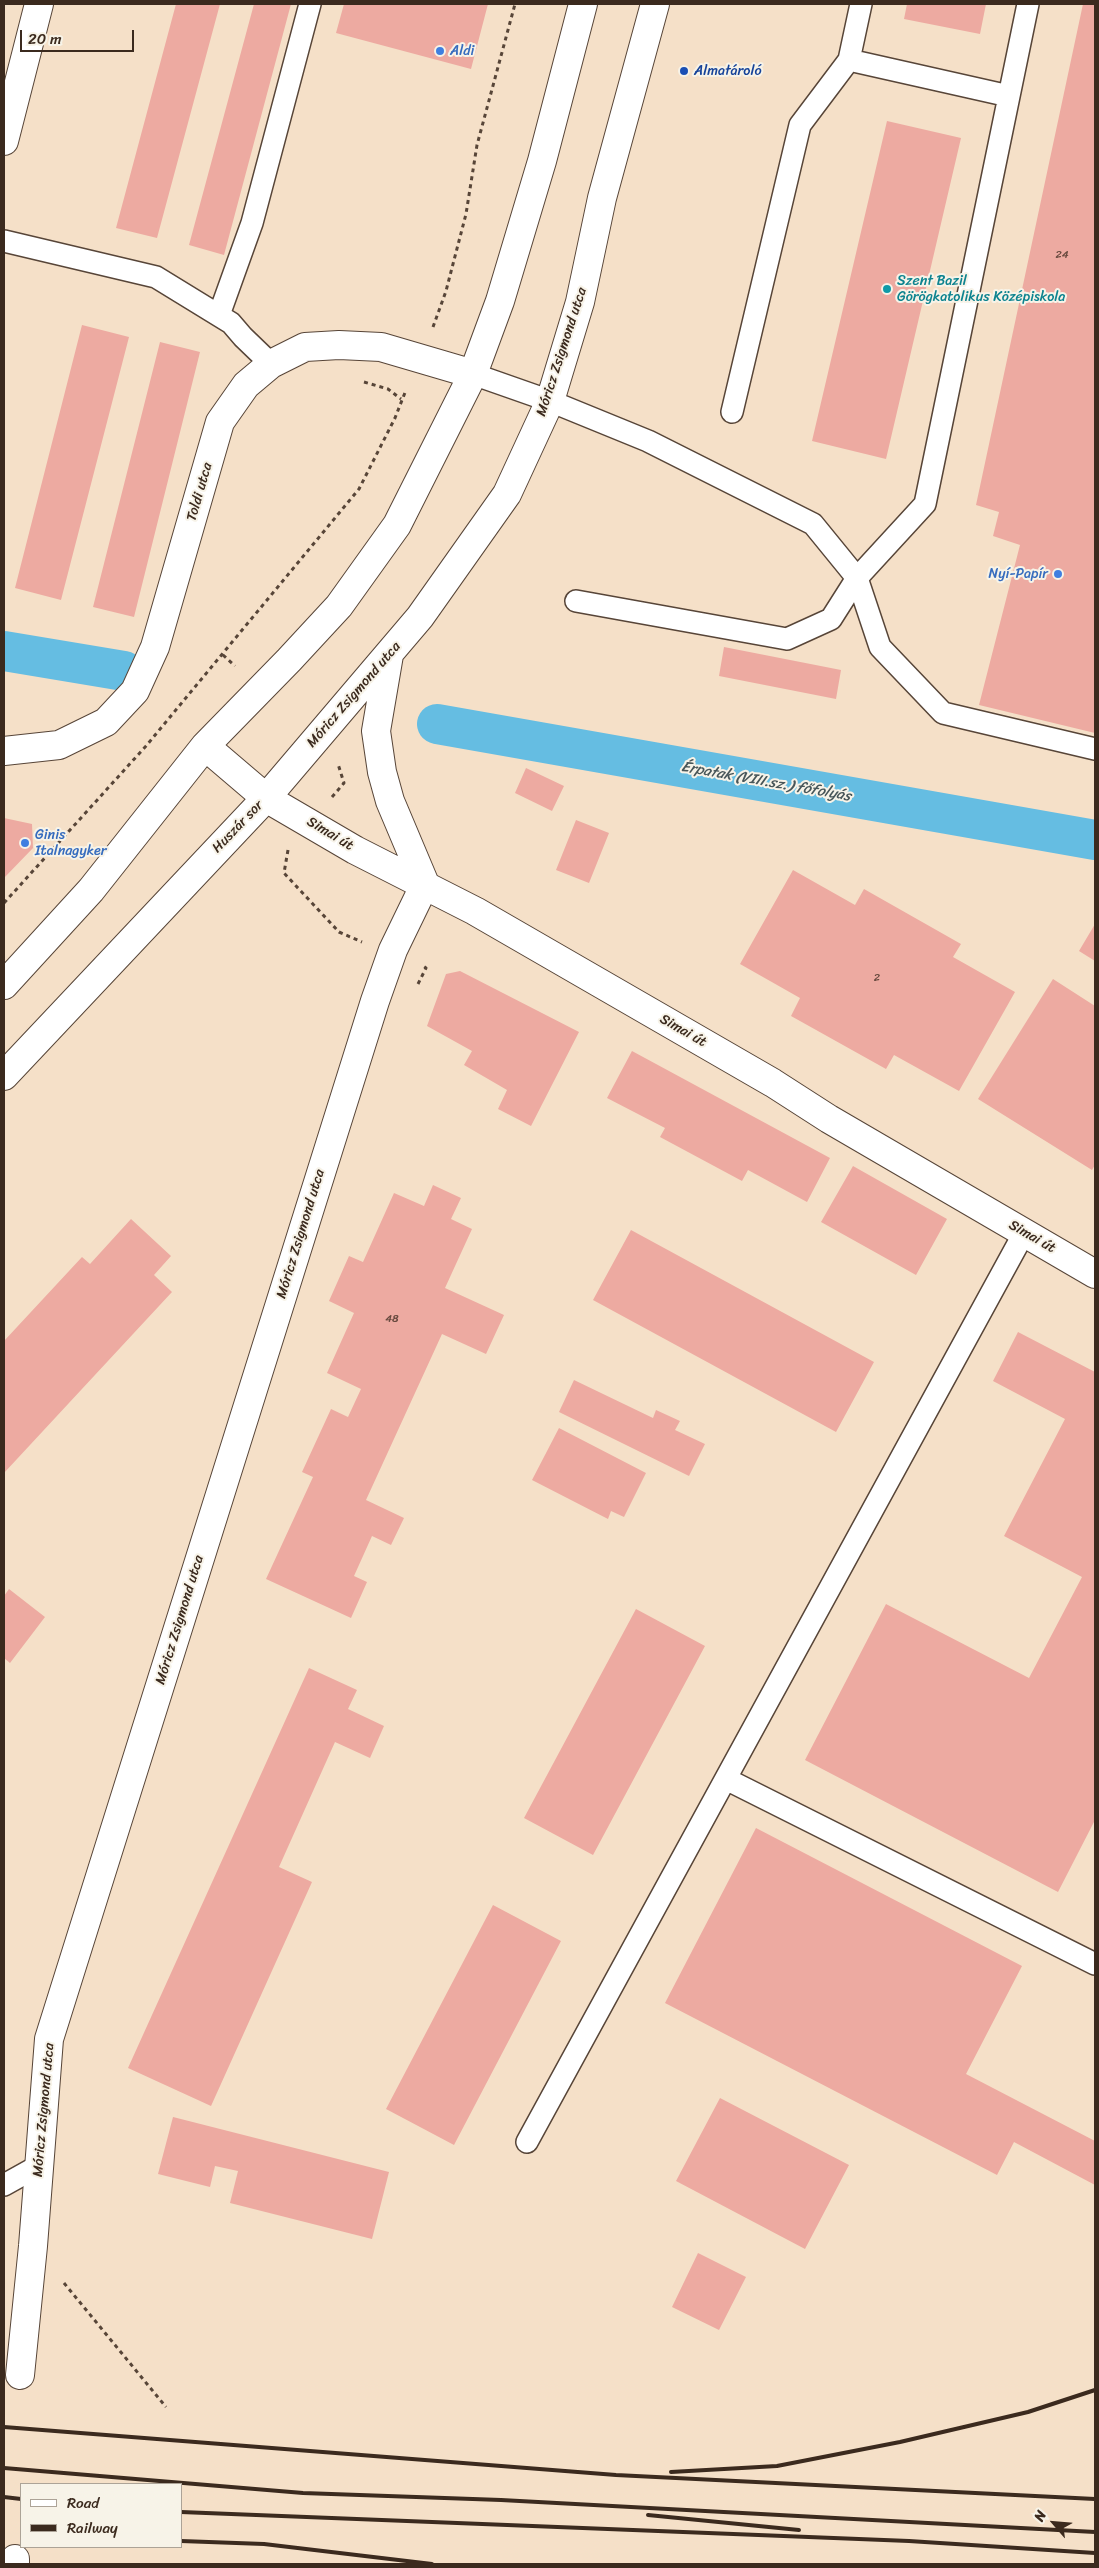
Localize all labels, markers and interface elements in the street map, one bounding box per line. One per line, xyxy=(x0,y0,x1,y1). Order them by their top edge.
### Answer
scale bar xyxy=(22,20,136,52)
text: 20 m xyxy=(28,26,62,52)
place label: Aldi xyxy=(450,43,474,59)
marker: Aldi xyxy=(434,45,446,57)
place label: Almatároló xyxy=(694,63,762,79)
marker: Almatároló xyxy=(678,65,690,77)
house number: 24 xyxy=(1055,248,1069,262)
place label: Szent Bazil Görögkatolikus Középiskola xyxy=(897,273,1065,306)
marker: Szent Bazil Görögkatolikus Középiskola xyxy=(881,283,893,295)
street label: Móricz Zsigmond utca xyxy=(533,285,591,419)
street label: Toldi utca xyxy=(184,461,216,523)
place label: Nyí-Papír xyxy=(988,566,1048,582)
marker: Nyí-Papír xyxy=(1052,568,1064,580)
street label: Móricz Zsigmond utca xyxy=(304,639,404,751)
water label: Érpatak (VIII.sz.) főfolyás xyxy=(680,758,852,806)
street label: Huszár sor xyxy=(209,797,267,857)
street label: Simai út xyxy=(304,814,356,854)
place label: Ginis Italnagyker xyxy=(35,827,107,860)
marker: Ginis Italnagyker xyxy=(19,837,31,849)
house number: 2 xyxy=(874,971,880,985)
street label: Simai út xyxy=(656,1011,710,1051)
street label: Móricz Zsigmond utca xyxy=(273,1167,329,1301)
street label: Simai út xyxy=(1005,1217,1059,1257)
house number: 48 xyxy=(385,1312,399,1326)
street label: Móricz Zsigmond utca xyxy=(152,1553,208,1687)
street label: Móricz Zsigmond utca xyxy=(30,2042,58,2178)
legend xyxy=(20,2483,182,2548)
text: Road xyxy=(67,2490,99,2516)
north arrow xyxy=(1029,2498,1079,2548)
text: N xyxy=(1027,2506,1054,2526)
text: Railway xyxy=(67,2515,118,2541)

